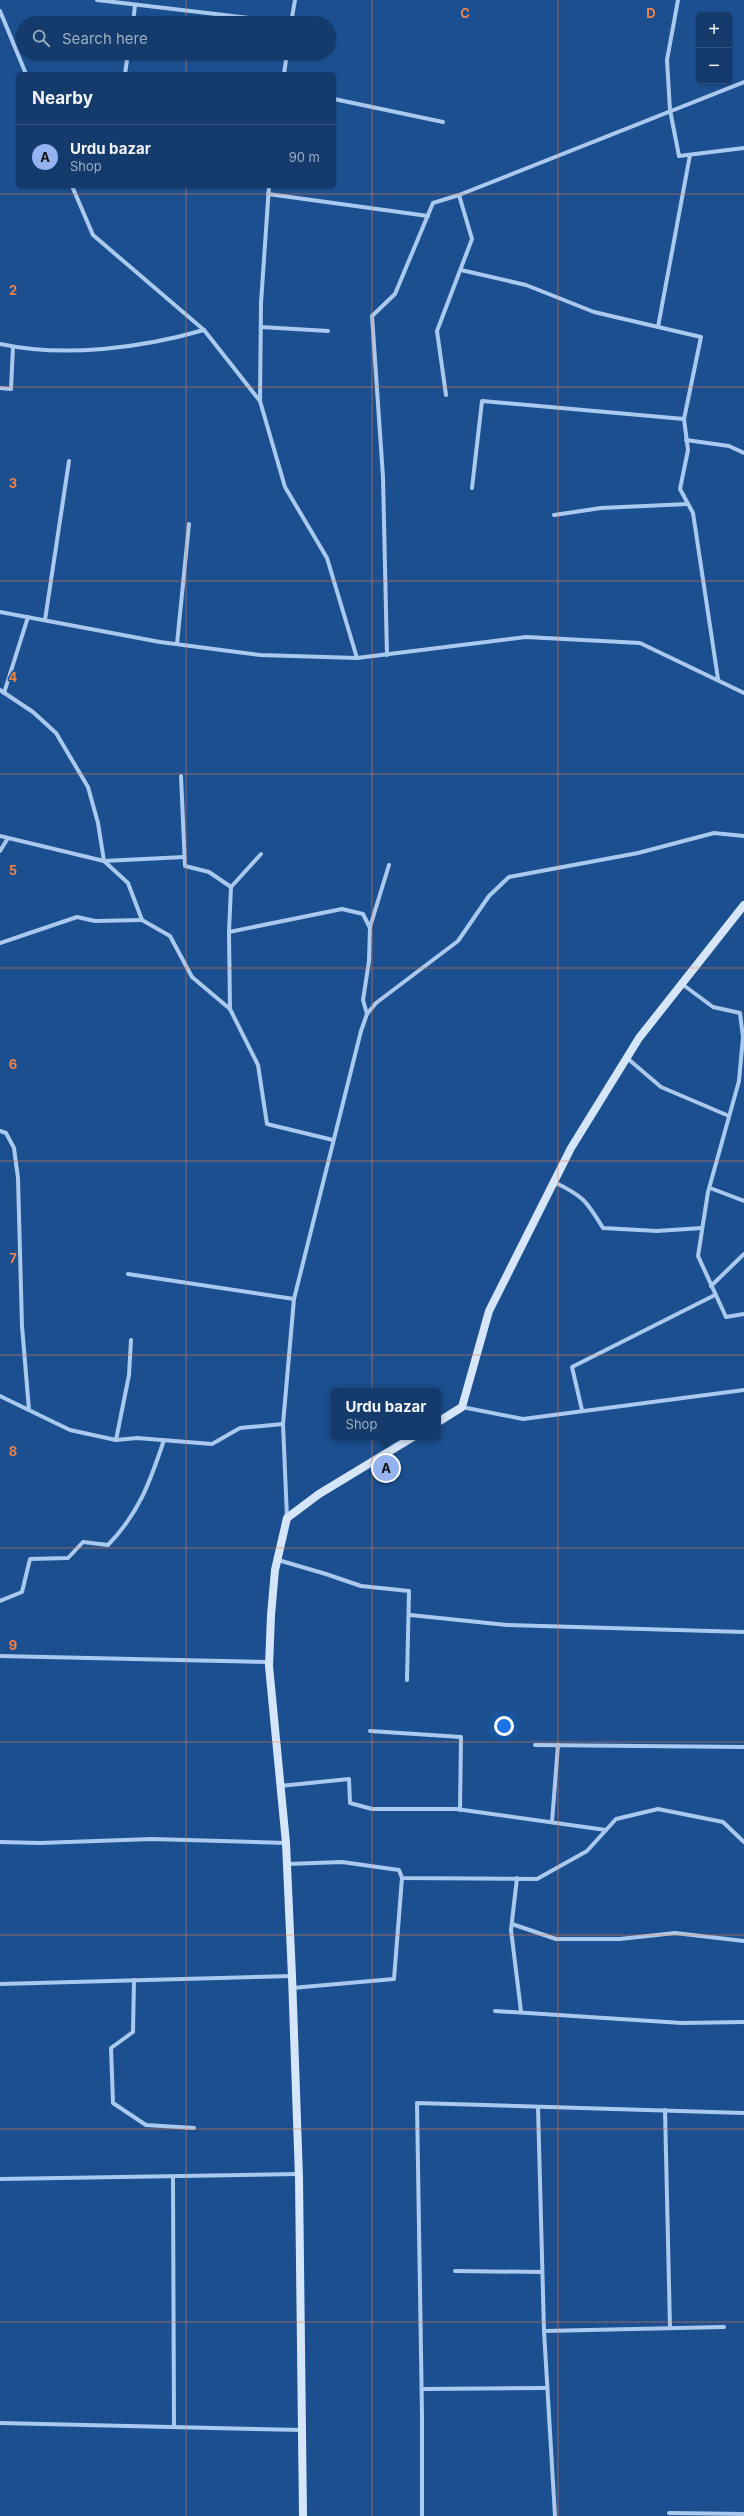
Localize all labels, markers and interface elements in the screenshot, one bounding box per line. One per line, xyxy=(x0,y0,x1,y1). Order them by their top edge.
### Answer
text: C xyxy=(460,5,470,21)
text: D xyxy=(646,5,656,21)
map controls xyxy=(696,12,732,84)
button: + xyxy=(696,12,732,48)
search box xyxy=(16,16,336,60)
icon: search xyxy=(30,27,52,49)
text: Search here xyxy=(62,29,148,48)
button: − xyxy=(696,48,732,84)
text: Nearby xyxy=(32,88,93,108)
text: Urdu bazar xyxy=(70,139,151,158)
text: A xyxy=(40,149,50,165)
text: 90 m xyxy=(289,149,320,165)
text: Shop xyxy=(70,158,102,174)
text: 2 xyxy=(9,282,17,298)
text: 3 xyxy=(9,475,17,491)
text: 4 xyxy=(9,669,18,685)
text: 5 xyxy=(9,862,17,878)
text: 6 xyxy=(9,1056,17,1072)
text: 7 xyxy=(9,1250,17,1266)
popup xyxy=(331,1388,441,1440)
text: Urdu bazar xyxy=(346,1397,426,1416)
text: Shop xyxy=(346,1416,377,1432)
text: 8 xyxy=(9,1443,17,1459)
pin: A xyxy=(373,1453,399,1483)
text: 9 xyxy=(9,1637,17,1653)
your location xyxy=(494,1716,514,1736)

